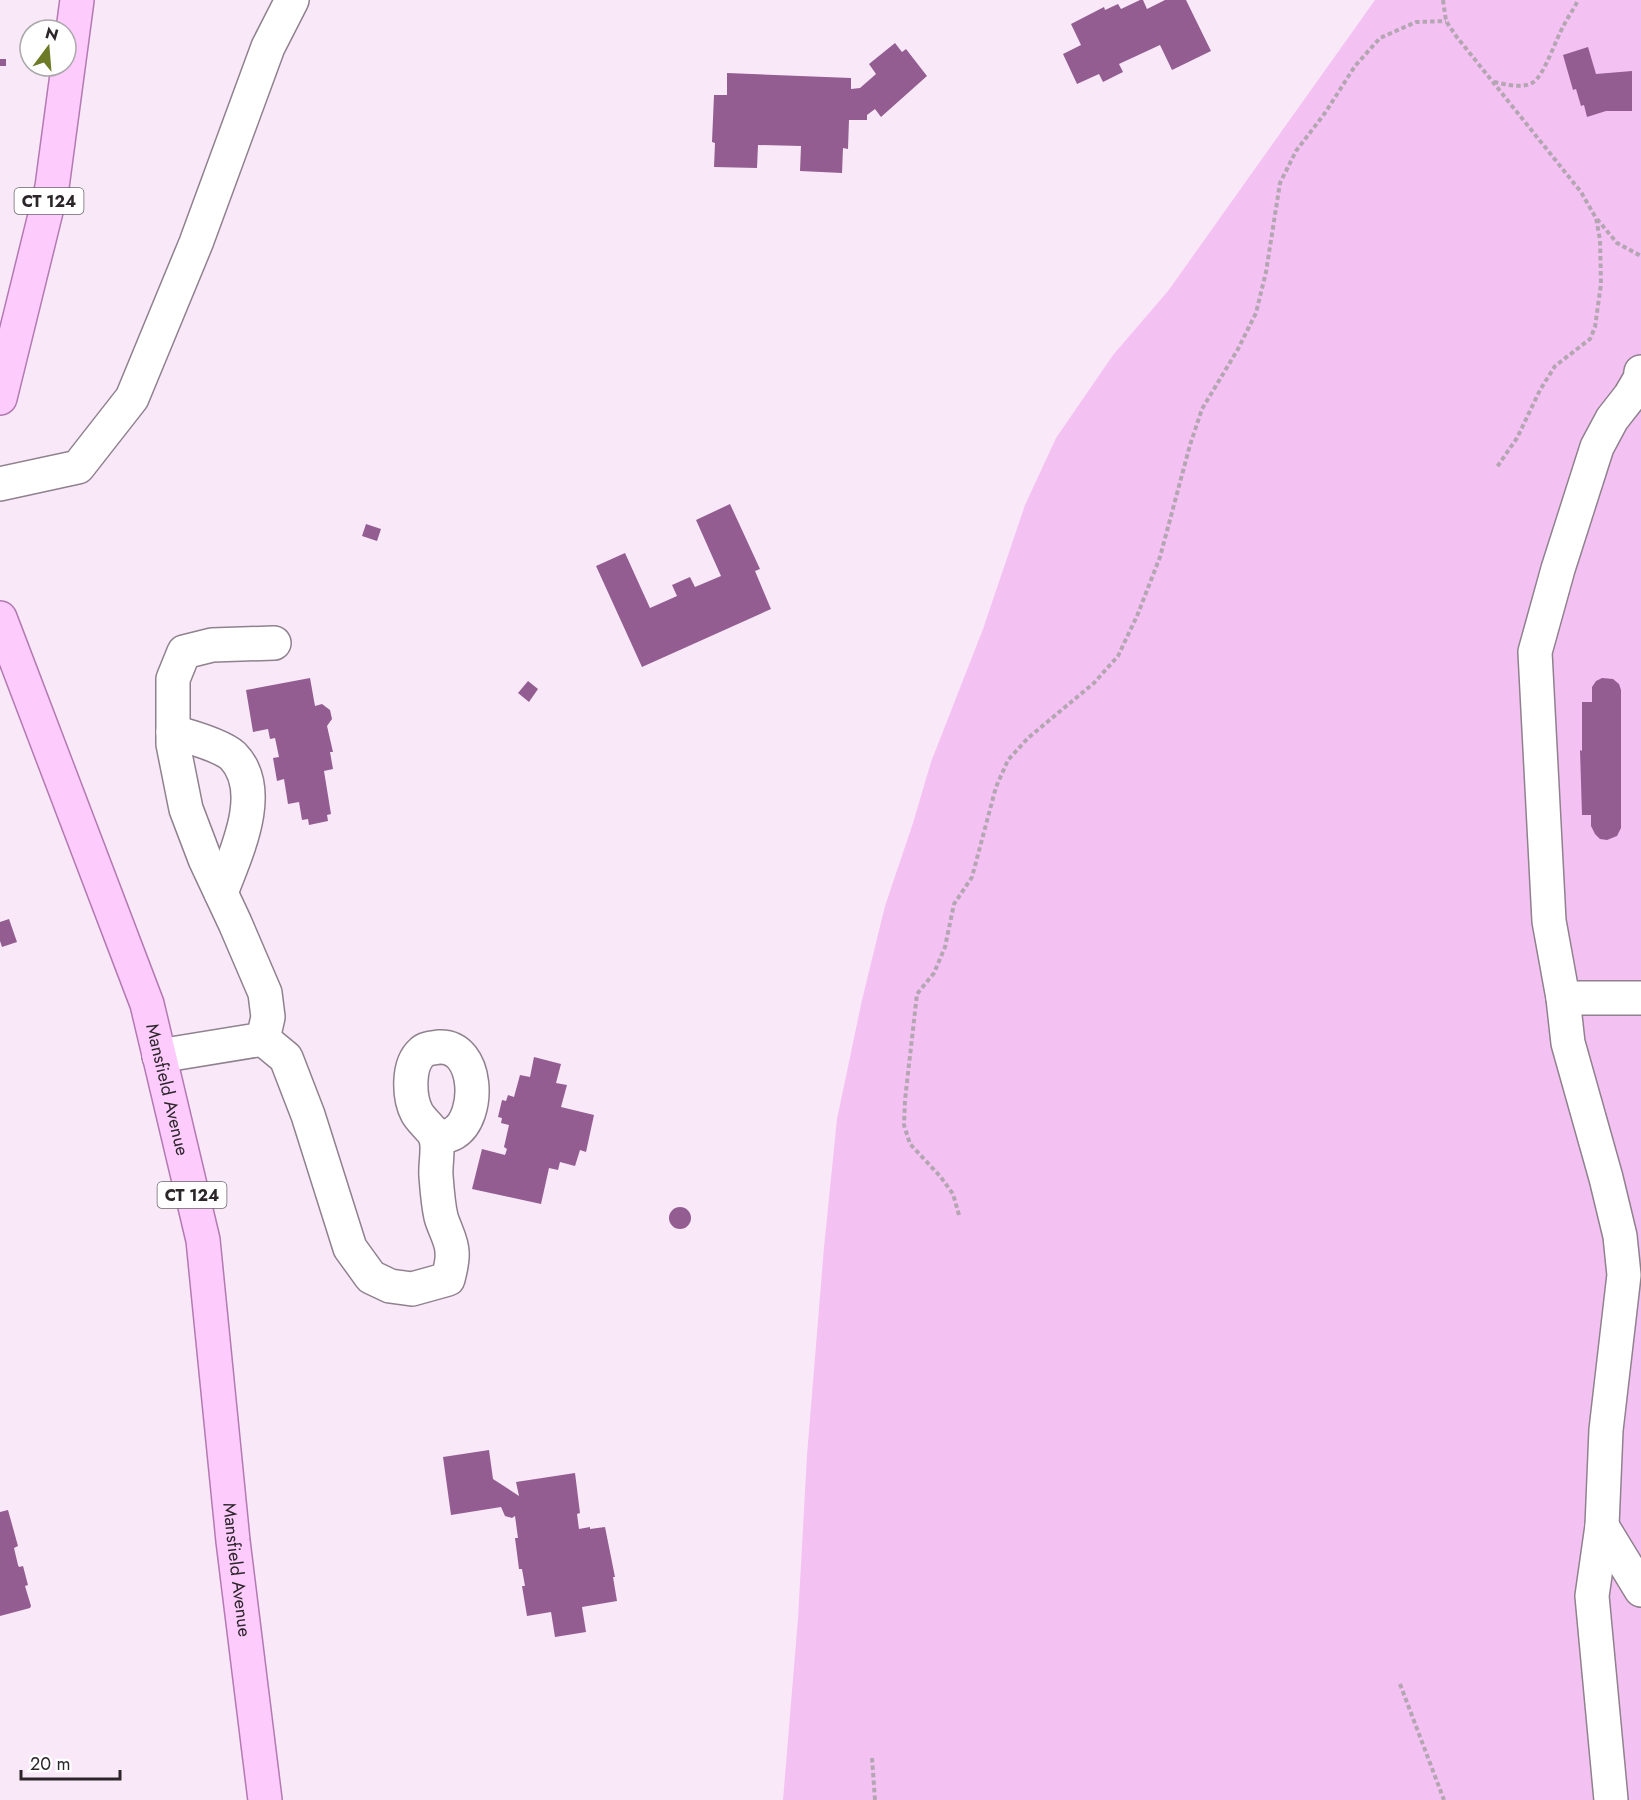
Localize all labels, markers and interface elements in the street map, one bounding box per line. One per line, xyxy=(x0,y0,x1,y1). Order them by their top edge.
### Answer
north arrow xyxy=(18,18,78,78)
text: N xyxy=(43,21,61,47)
road number: CT 124 xyxy=(14,188,84,214)
street label: Mansfield Avenue xyxy=(139,1021,196,1158)
road number: CT 124 xyxy=(158,1182,226,1208)
street label: Mansfield Avenue xyxy=(216,1501,258,1638)
scale bar xyxy=(21,1743,120,1781)
text: 20 m xyxy=(30,1751,70,1777)

